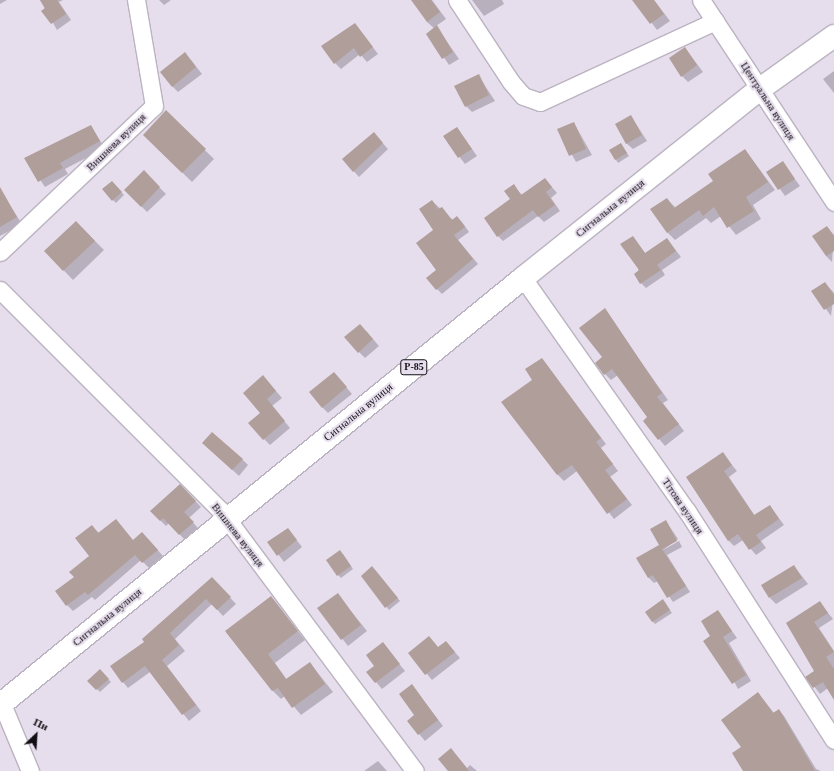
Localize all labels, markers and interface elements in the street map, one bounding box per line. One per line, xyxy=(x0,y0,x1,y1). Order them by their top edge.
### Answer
street label: Центральна вулиця xyxy=(738,60,798,142)
street label: Вишнева вулиця xyxy=(84,110,148,174)
street label: Сигнальна вулиця xyxy=(573,176,647,240)
road number: Р-85 xyxy=(400,359,428,375)
street label: Сигнальна вулиця xyxy=(321,380,395,444)
street label: Тітова вулиця xyxy=(659,475,707,537)
street label: Вишнева вулиця xyxy=(209,500,267,570)
street label: Сигнальна вулиця xyxy=(70,585,144,649)
north arrow xyxy=(16,715,56,755)
text: Пн xyxy=(32,716,50,733)

